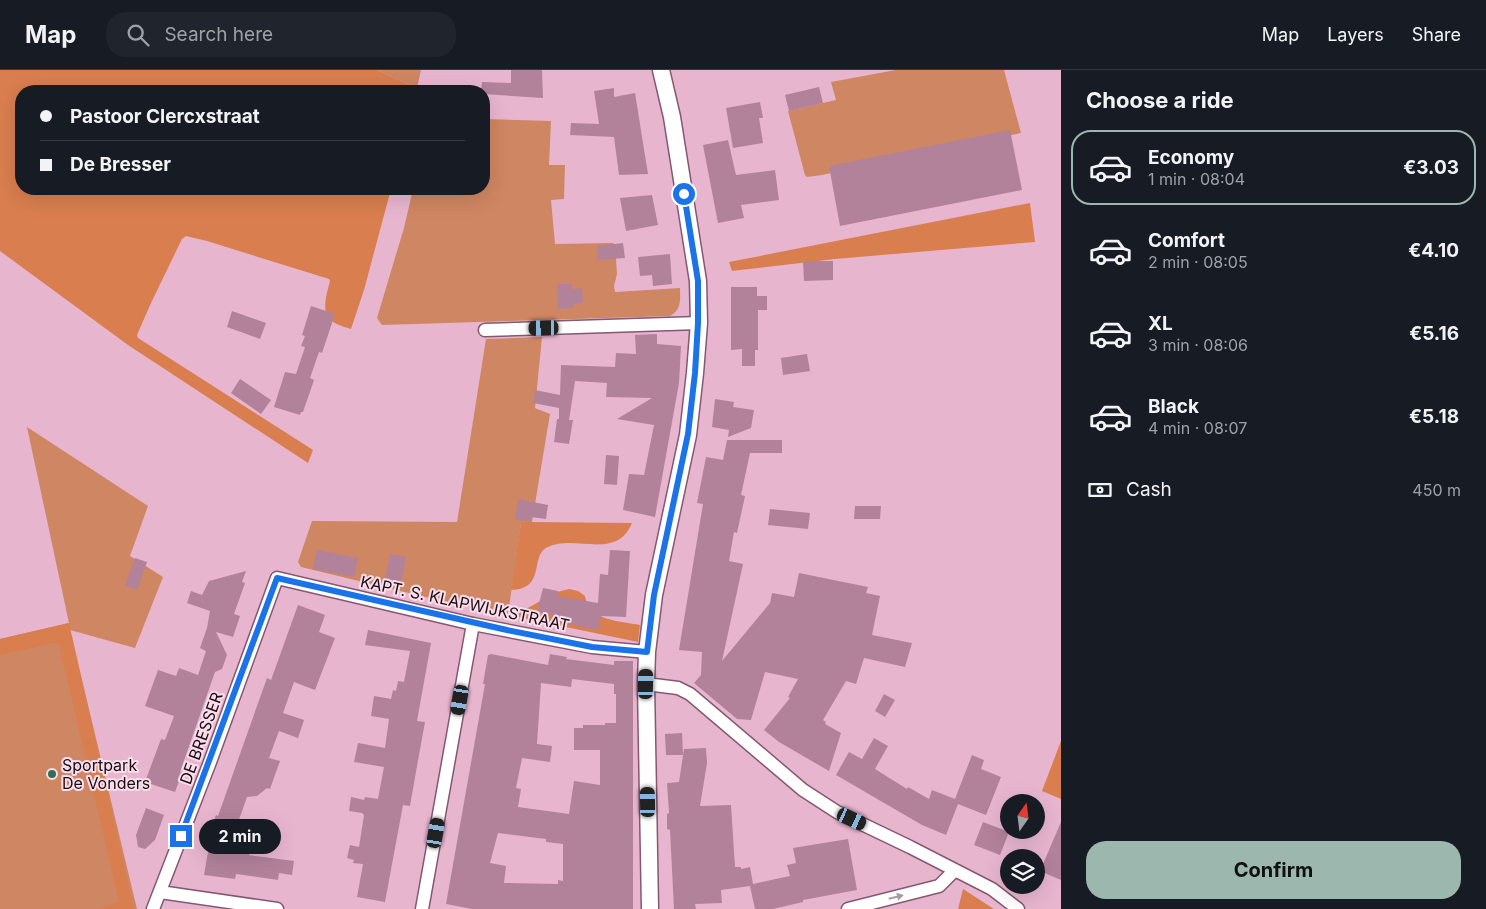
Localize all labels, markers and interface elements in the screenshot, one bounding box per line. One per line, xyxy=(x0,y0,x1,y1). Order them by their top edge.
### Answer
search box xyxy=(106,12,456,57)
text: Map xyxy=(25,20,76,49)
icon: search xyxy=(124,21,152,49)
text: Search here xyxy=(164,23,273,46)
text: Map xyxy=(1262,24,1299,45)
text: Layers xyxy=(1327,24,1384,45)
text: Share xyxy=(1412,24,1461,45)
text: Choose a ride xyxy=(1086,87,1234,113)
text: Pastoor Clercxstraat xyxy=(70,105,260,128)
icon: car xyxy=(1088,145,1133,190)
text: Economy xyxy=(1148,146,1234,169)
text: De Bresser xyxy=(70,153,171,176)
text: €3.03 xyxy=(1403,156,1459,179)
text: 1 min · 08:04 xyxy=(1148,169,1245,189)
route start xyxy=(673,183,695,205)
icon: car xyxy=(1088,228,1133,273)
text: Comfort xyxy=(1148,229,1225,252)
text: €4.10 xyxy=(1408,239,1459,262)
text: 2 min · 08:05 xyxy=(1148,252,1248,272)
icon: car xyxy=(1088,311,1133,356)
text: XL xyxy=(1148,312,1173,335)
car xyxy=(528,320,559,336)
text: €5.16 xyxy=(1409,322,1459,345)
text: 3 min · 08:06 xyxy=(1148,335,1248,355)
icon: car xyxy=(1088,394,1133,439)
text: Black xyxy=(1148,395,1199,418)
text: €5.18 xyxy=(1409,405,1459,428)
text: 4 min · 08:07 xyxy=(1148,418,1247,438)
icon: cash xyxy=(1086,476,1114,504)
text: Cash xyxy=(1126,478,1172,501)
text: 450 m xyxy=(1412,480,1461,500)
street label: KAPT. S. KLAPWIJKSTRAAT xyxy=(359,571,571,635)
car xyxy=(638,669,653,699)
car xyxy=(450,684,469,716)
street label: DE BRESSER xyxy=(175,689,227,787)
place label: Sportpark De Vonders xyxy=(62,755,150,793)
marker: Sportpark De Vonders xyxy=(46,768,58,780)
car xyxy=(640,787,655,817)
north arrow xyxy=(1000,794,1045,839)
map controls xyxy=(1000,794,1045,894)
car xyxy=(835,806,868,832)
car xyxy=(426,817,445,849)
callout: 2 min xyxy=(198,818,281,854)
route end xyxy=(170,825,192,847)
text: 2 min xyxy=(219,826,261,846)
button: Confirm xyxy=(1086,841,1461,899)
button: layers xyxy=(1000,849,1045,894)
one-way arrow xyxy=(888,893,903,901)

